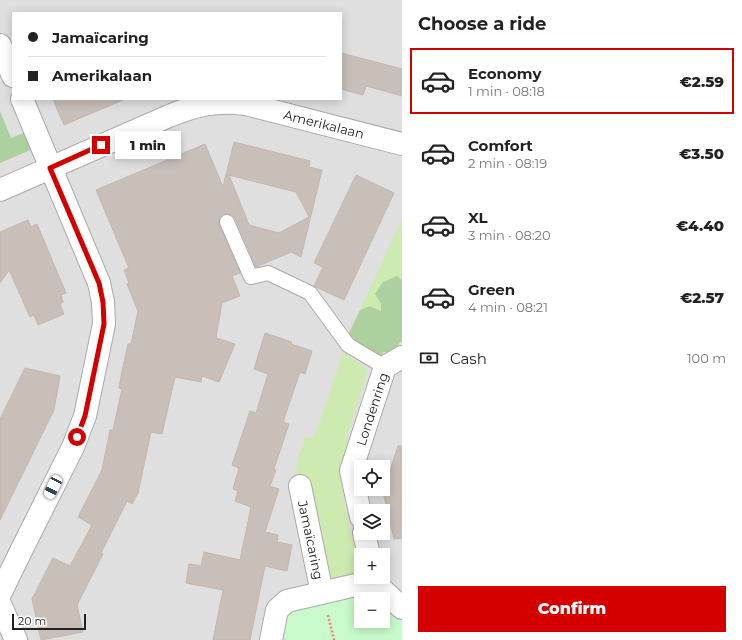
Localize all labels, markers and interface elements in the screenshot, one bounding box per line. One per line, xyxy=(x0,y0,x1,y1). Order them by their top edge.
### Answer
text: Choose a ride xyxy=(418,13,546,35)
text: Jamaïcaring xyxy=(52,28,149,47)
icon: car xyxy=(420,63,456,99)
text: Economy xyxy=(468,64,541,83)
text: Amerikalaan xyxy=(52,66,152,85)
text: €2.59 xyxy=(680,72,724,91)
text: 1 min · 08:18 xyxy=(468,83,545,99)
street label: Amerikalaan xyxy=(282,106,366,142)
callout: 1 min xyxy=(115,131,181,159)
icon: car xyxy=(420,135,456,171)
route end xyxy=(92,136,110,154)
text: Comfort xyxy=(468,136,533,155)
text: 1 min xyxy=(130,137,166,153)
text: €3.50 xyxy=(679,144,724,163)
text: 2 min · 08:19 xyxy=(468,155,547,171)
icon: car xyxy=(420,207,456,243)
text: XL xyxy=(468,208,487,227)
text: €4.40 xyxy=(676,216,724,235)
text: 3 min · 08:20 xyxy=(468,227,551,243)
icon: car xyxy=(420,279,456,315)
text: Green xyxy=(468,280,515,299)
text: €2.57 xyxy=(680,288,724,307)
text: 4 min · 08:21 xyxy=(468,299,548,315)
icon: cash xyxy=(418,347,440,369)
text: Cash xyxy=(450,349,487,368)
text: 100 m xyxy=(687,350,726,366)
street label: Londenring xyxy=(353,370,391,448)
route start xyxy=(68,428,86,446)
map controls xyxy=(354,460,390,628)
button: locate xyxy=(354,460,390,496)
car xyxy=(42,474,64,500)
street label: Jamaïcaring xyxy=(295,498,327,581)
button: layers xyxy=(354,504,390,540)
button: + xyxy=(354,548,390,584)
button: Confirm xyxy=(418,586,726,632)
button: − xyxy=(354,592,390,628)
scale bar xyxy=(12,612,86,631)
text: 20 m xyxy=(18,614,46,628)

